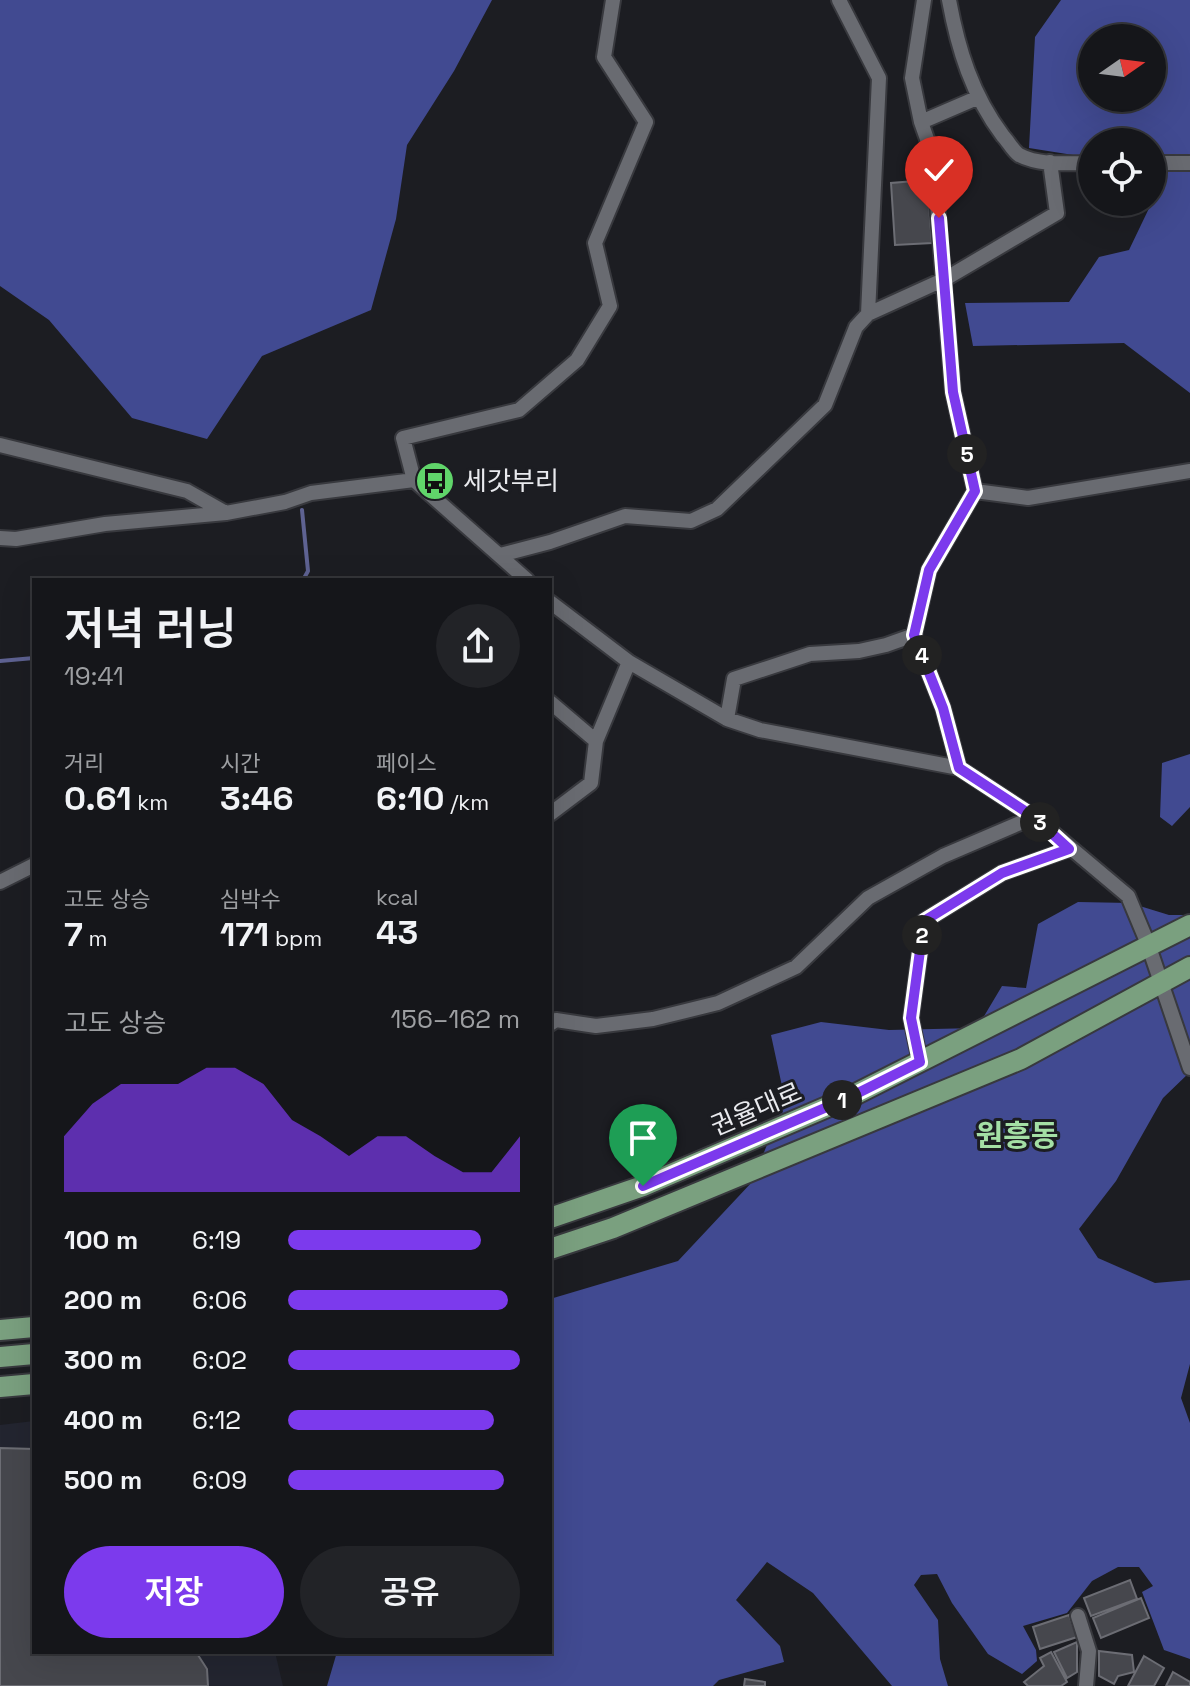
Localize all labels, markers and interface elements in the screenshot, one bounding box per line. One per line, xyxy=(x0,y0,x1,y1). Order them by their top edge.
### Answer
north arrow xyxy=(1078,24,1166,112)
map controls xyxy=(1078,24,1166,216)
button: locate xyxy=(1078,128,1166,216)
pin xyxy=(905,136,973,218)
icon: check xyxy=(917,148,961,192)
pin: 5 xyxy=(947,434,987,474)
text: 5 xyxy=(960,440,974,468)
bus stop icon: 세갓부리 xyxy=(414,460,456,502)
place label: 세갓부리 xyxy=(463,464,559,498)
text: 저녁 러닝 xyxy=(64,601,237,657)
button: share xyxy=(436,604,520,688)
pin: 4 xyxy=(902,635,942,675)
text: 4 xyxy=(915,641,929,669)
text: 19:41 xyxy=(64,659,124,693)
text: 거리 xyxy=(64,749,104,777)
text: 시간 xyxy=(220,749,260,777)
text: 페이스 xyxy=(376,749,437,777)
text: 0.61 xyxy=(64,777,132,820)
text: 3:46 xyxy=(220,777,293,820)
text: 6:10 xyxy=(376,777,445,820)
text: km xyxy=(132,788,168,816)
text: /km xyxy=(445,788,489,816)
pin: 3 xyxy=(1020,802,1060,842)
text: 3 xyxy=(1033,808,1047,836)
text: kcal xyxy=(376,883,418,911)
text: 고도 상승 xyxy=(64,885,151,913)
text: 심박수 xyxy=(220,885,281,913)
text: 43 xyxy=(376,911,418,954)
text: 7 xyxy=(64,913,83,956)
text: 171 xyxy=(220,913,269,956)
pin: 2 xyxy=(902,915,942,955)
text: 2 xyxy=(915,921,929,949)
text: m xyxy=(83,924,107,952)
text: bpm xyxy=(269,924,322,952)
text: 156–162 m xyxy=(390,1002,520,1036)
text: 고도 상승 xyxy=(64,1006,166,1040)
street label: 권율대로 xyxy=(705,1075,807,1143)
pin: 1 xyxy=(822,1080,862,1120)
text: 1 xyxy=(837,1086,847,1114)
pin xyxy=(609,1104,677,1186)
icon: arrive xyxy=(621,1116,665,1160)
district label: 원흥동 xyxy=(976,1116,1058,1155)
text: 100 m xyxy=(64,1223,138,1257)
text: 6:19 xyxy=(192,1223,241,1257)
text: 200 m xyxy=(64,1283,142,1317)
text: 6:06 xyxy=(192,1283,247,1317)
text: 300 m xyxy=(64,1343,142,1377)
text: 6:02 xyxy=(192,1343,247,1377)
text: 400 m xyxy=(64,1403,143,1437)
text: 6:12 xyxy=(192,1403,241,1437)
text: 500 m xyxy=(64,1463,142,1497)
text: 6:09 xyxy=(192,1463,247,1497)
button: 저장 xyxy=(64,1546,284,1638)
button: 공유 xyxy=(300,1546,520,1638)

